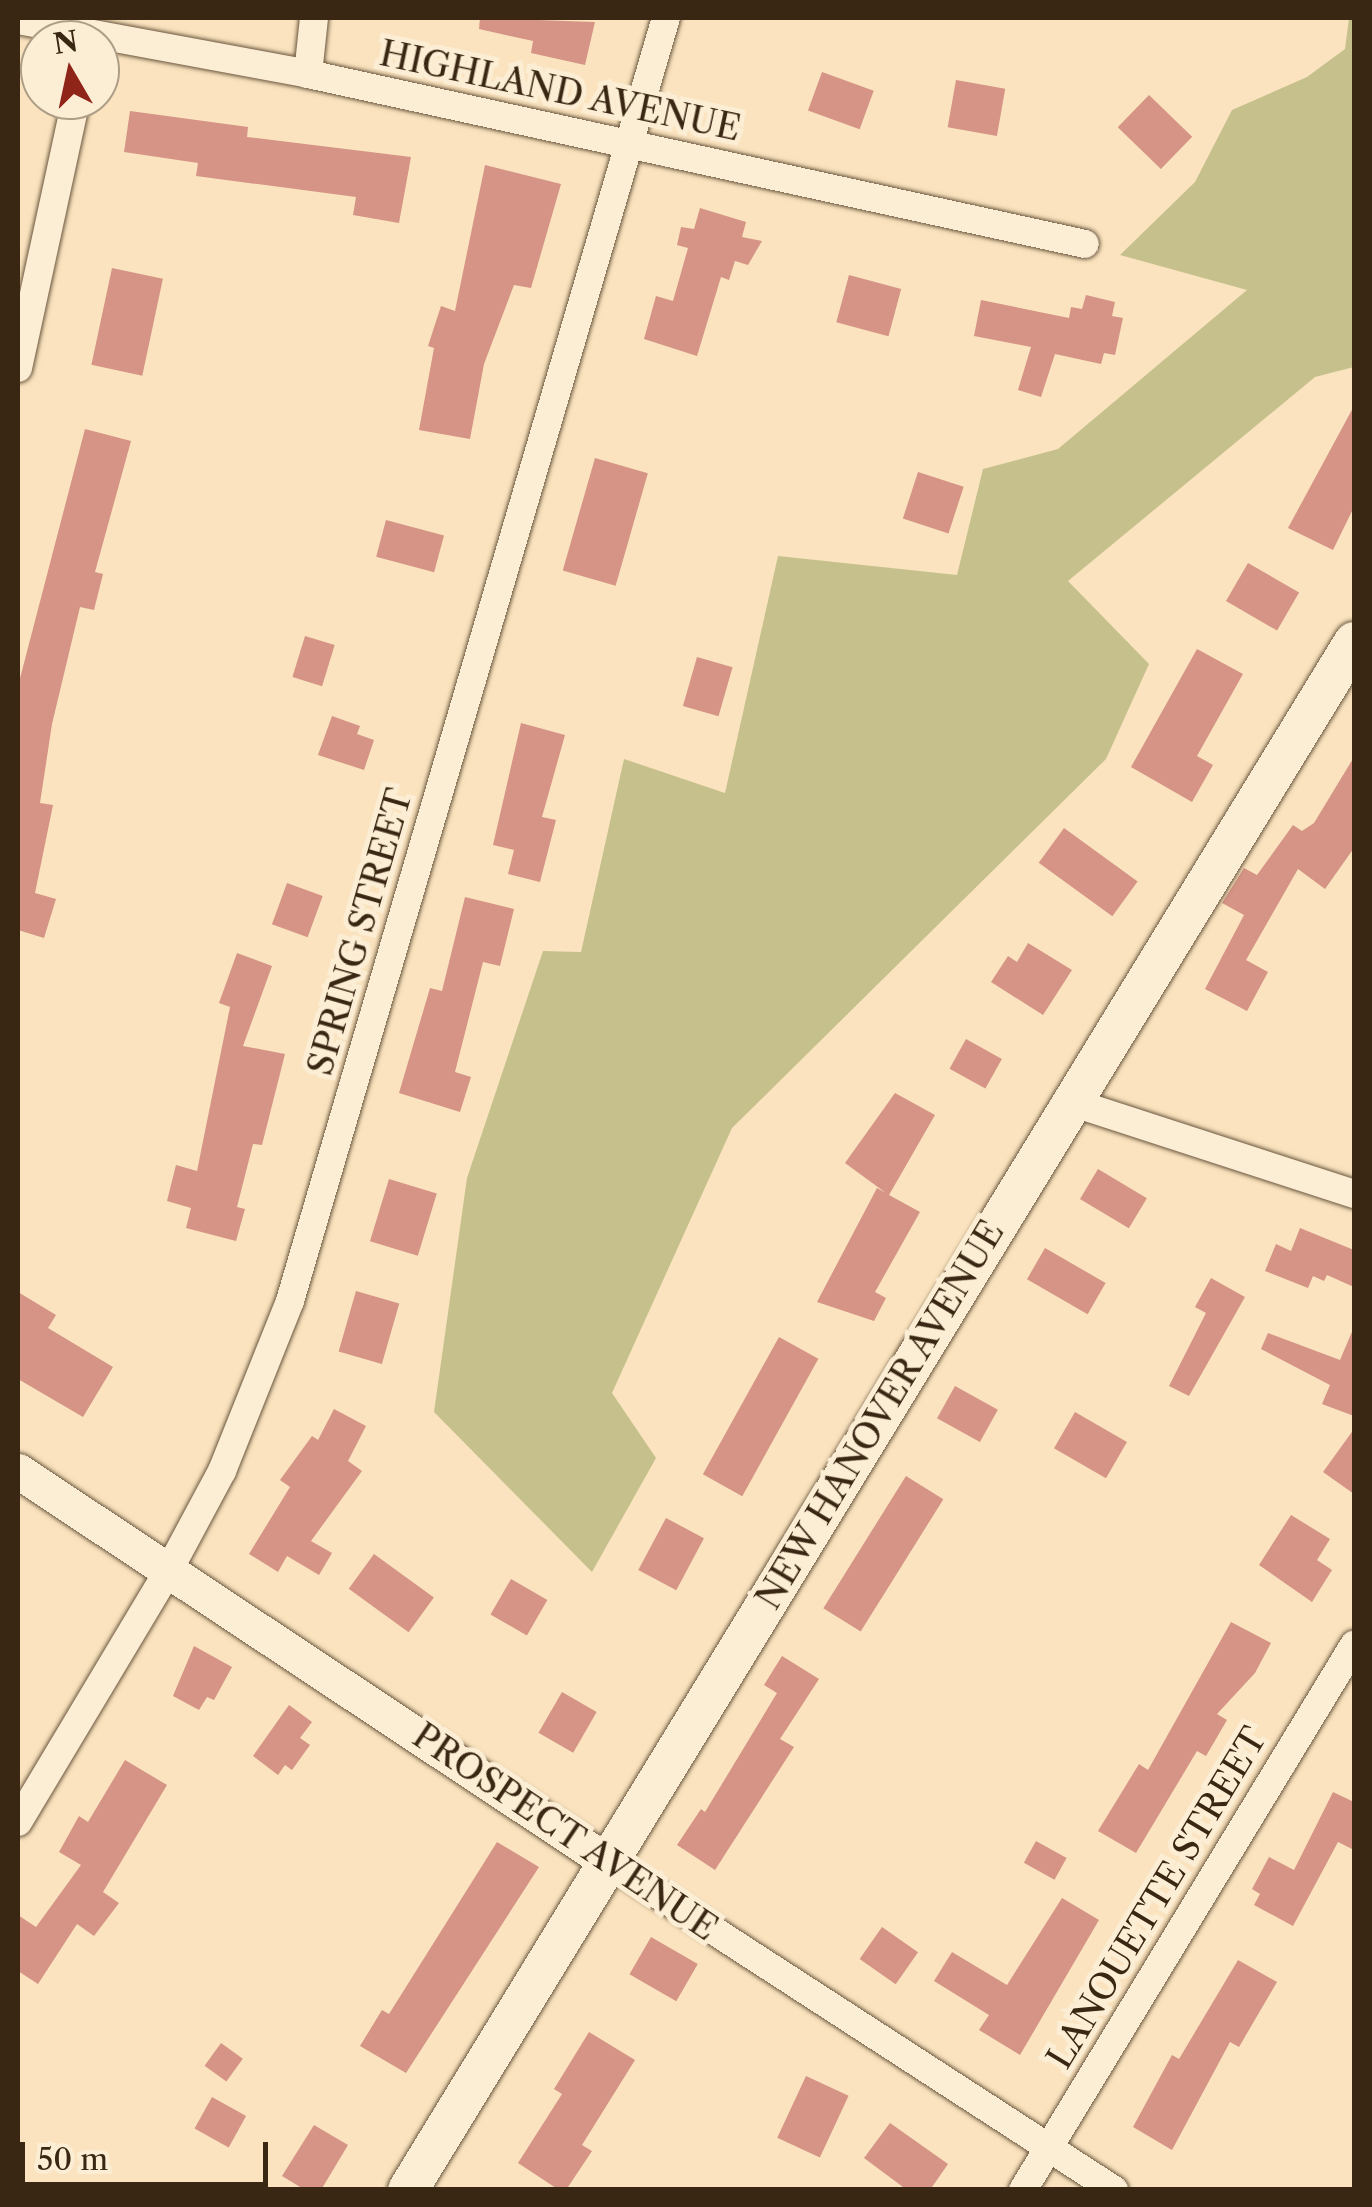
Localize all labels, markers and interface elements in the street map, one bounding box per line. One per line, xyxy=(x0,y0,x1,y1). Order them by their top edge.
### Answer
north arrow xyxy=(20,20,120,120)
text: N xyxy=(51,24,80,61)
street label: HIGHLAND AVENUE xyxy=(375,32,745,150)
street label: SPRING STREET xyxy=(299,784,421,1080)
street label: NEW HANOVER AVENUE xyxy=(746,1211,1014,1619)
street label: PROSPECT AVENUE xyxy=(404,1714,726,1950)
street label: LANOUETTE STREET xyxy=(1038,1720,1276,2076)
scale bar xyxy=(25,2122,272,2184)
text: 50 m xyxy=(37,2141,108,2178)

